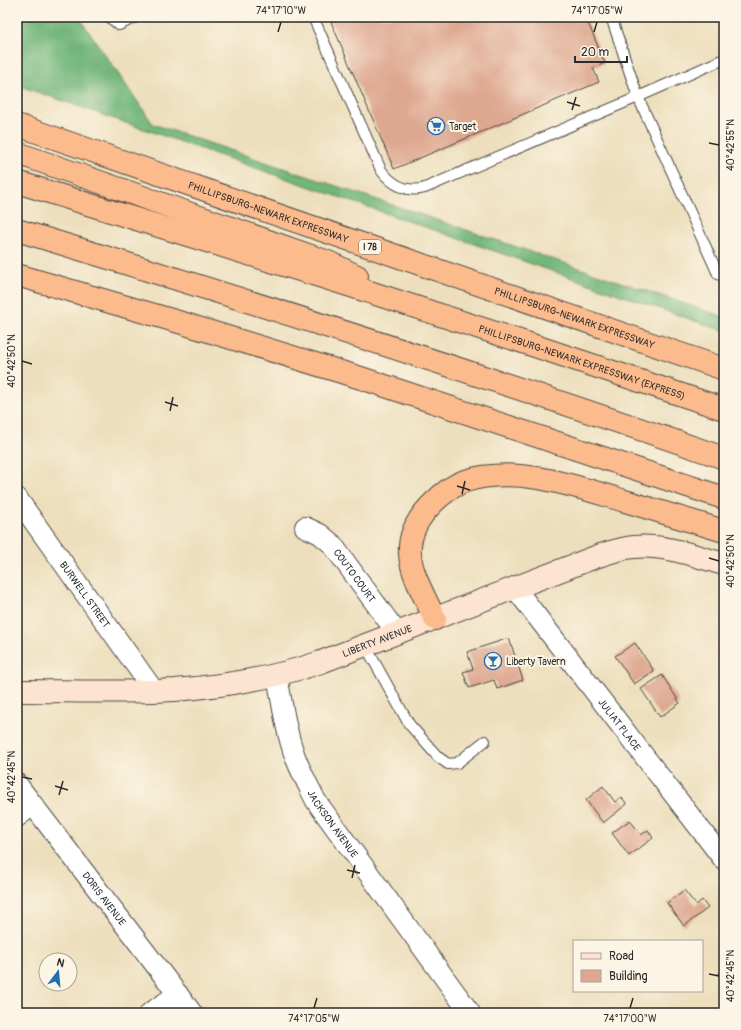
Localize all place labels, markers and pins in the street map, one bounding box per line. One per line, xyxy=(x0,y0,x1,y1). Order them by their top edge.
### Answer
supermarket icon: Target xyxy=(426,116,446,136)
place label: Target xyxy=(449,121,477,133)
bar icon: Liberty Tavern xyxy=(483,651,503,671)
place label: Liberty Tavern xyxy=(506,656,566,668)

